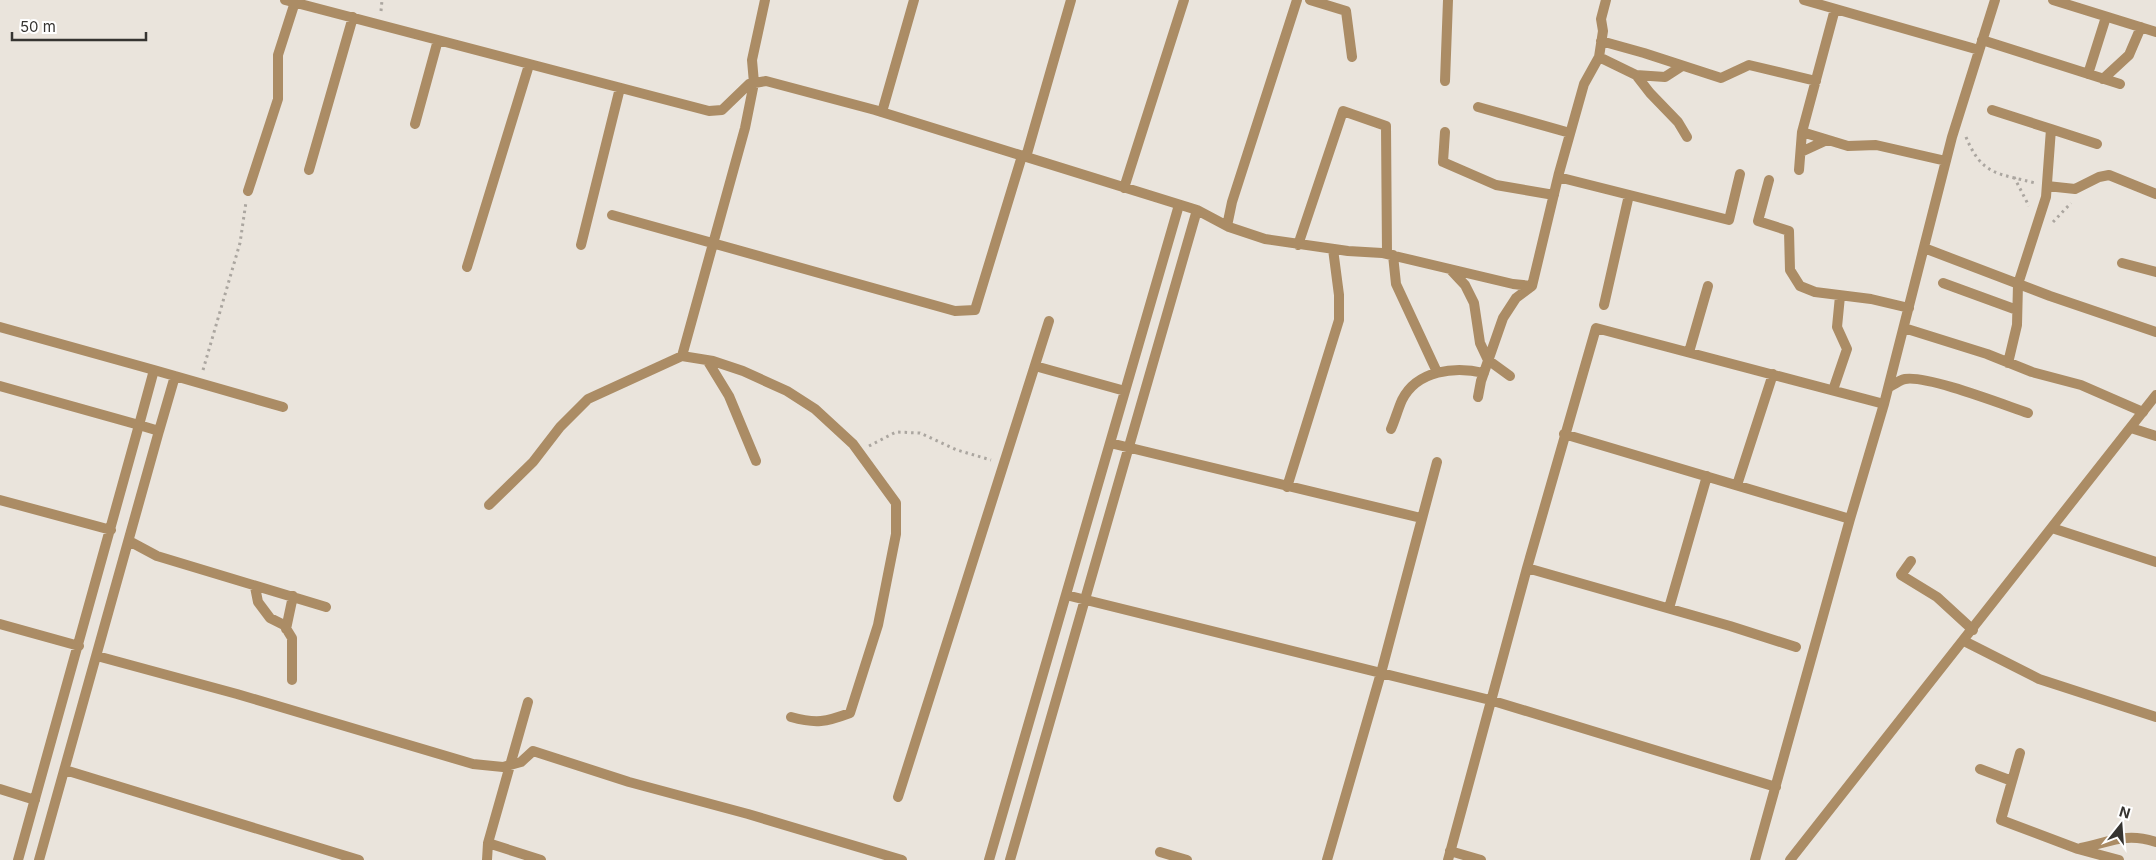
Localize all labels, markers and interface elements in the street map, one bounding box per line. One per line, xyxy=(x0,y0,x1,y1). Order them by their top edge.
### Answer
scale bar xyxy=(12,10,146,42)
text: 50 m xyxy=(20,17,56,36)
north arrow xyxy=(2096,800,2146,850)
text: N xyxy=(2117,802,2133,822)

